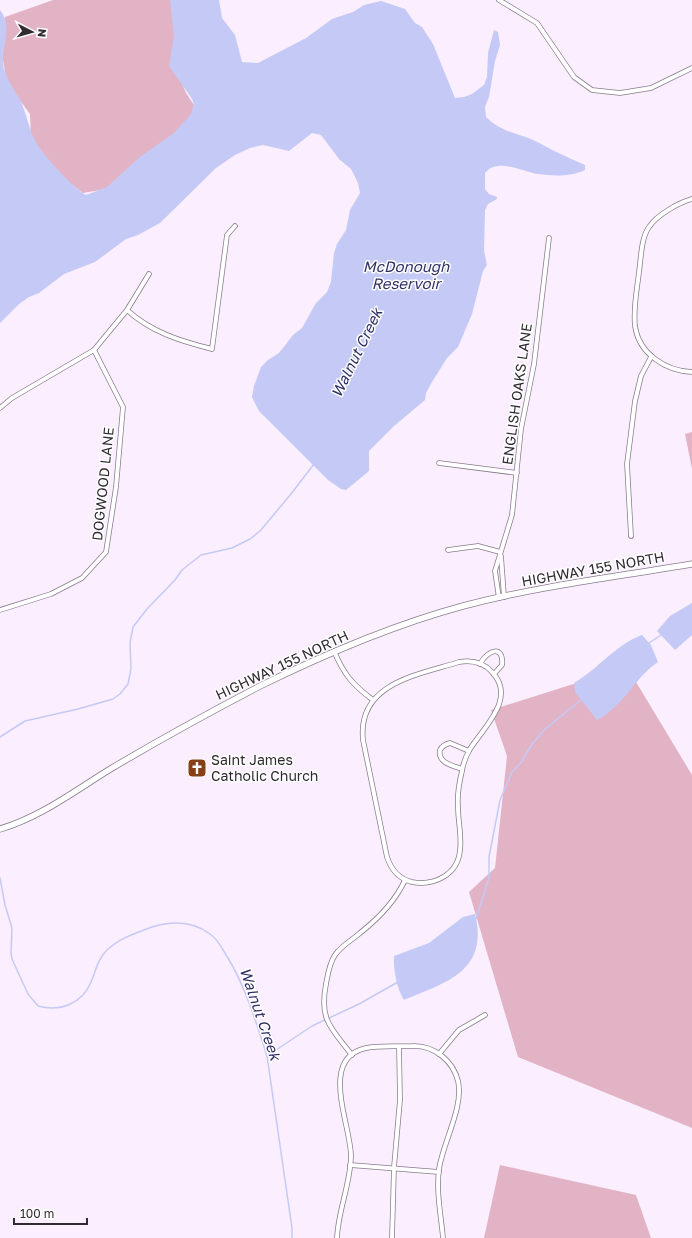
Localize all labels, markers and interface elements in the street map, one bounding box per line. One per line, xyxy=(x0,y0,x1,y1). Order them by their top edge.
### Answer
north arrow xyxy=(12,12,52,52)
text: N xyxy=(36,28,49,38)
water label: McDonough Reservoir xyxy=(363,257,450,292)
water label: Walnut Creek xyxy=(327,304,386,400)
street label: ENGLISH OAKS LANE xyxy=(498,322,535,466)
street label: DOGWOOD LANE xyxy=(88,426,117,542)
street label: HIGHWAY 155 NORTH xyxy=(520,548,666,589)
street label: HIGHWAY 155 NORTH xyxy=(213,626,351,703)
place label: Saint James Catholic Church xyxy=(211,751,318,784)
church icon: Saint James Catholic Church xyxy=(186,757,208,779)
water label: Walnut Creek xyxy=(237,965,286,1064)
scale bar xyxy=(14,1200,87,1226)
text: 100 m xyxy=(20,1206,54,1221)

